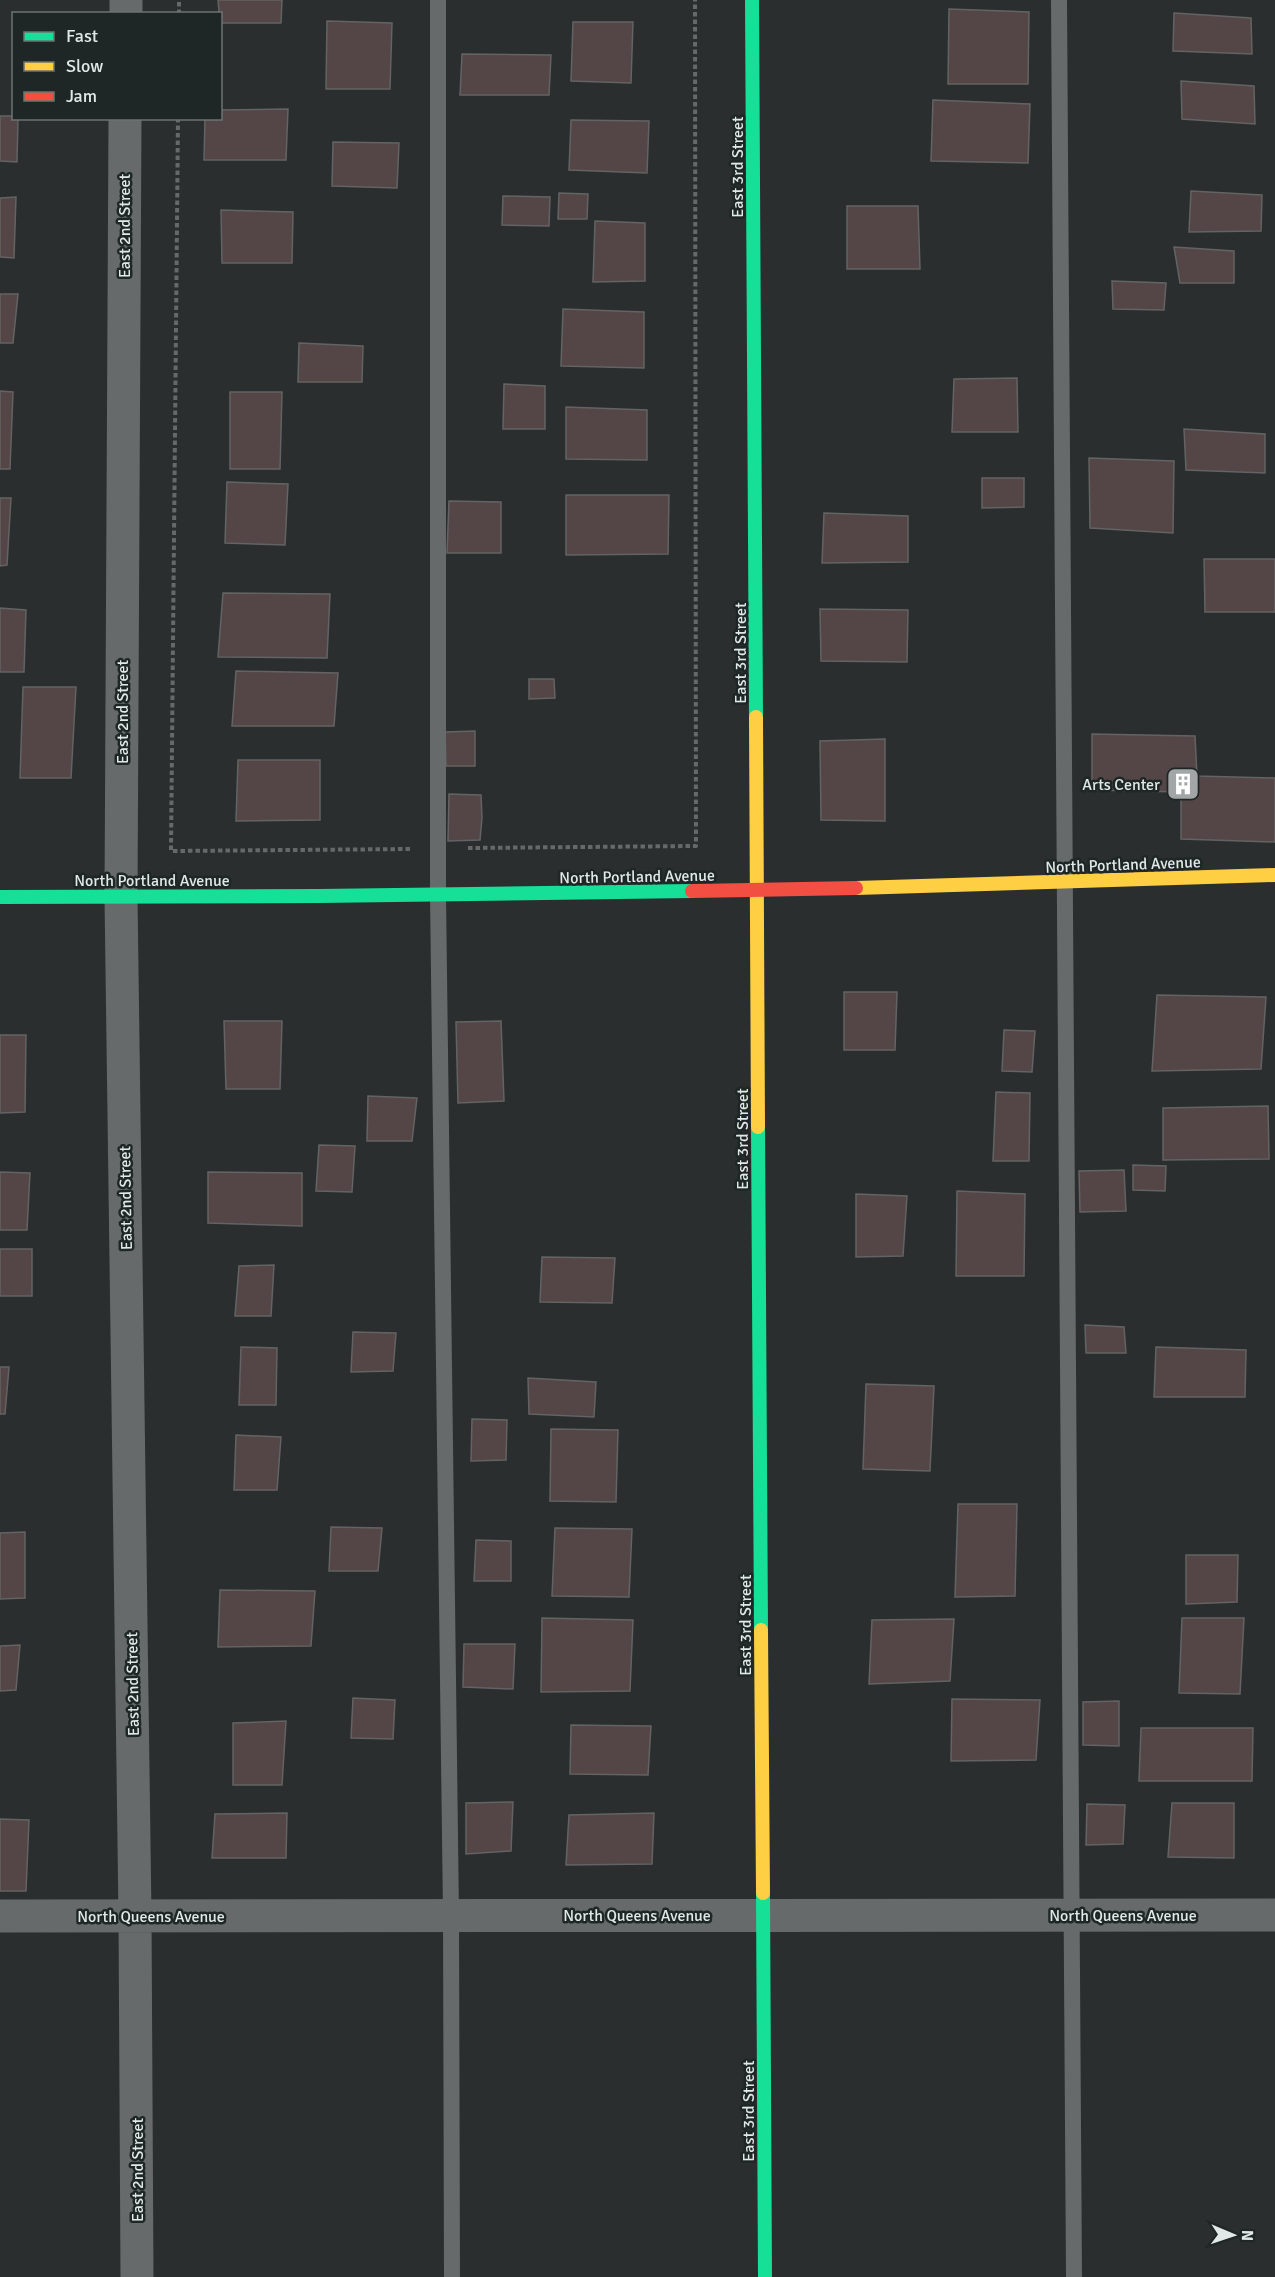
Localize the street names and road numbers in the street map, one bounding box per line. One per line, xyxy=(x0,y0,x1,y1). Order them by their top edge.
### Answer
street label: East 3rd Street xyxy=(728,116,748,218)
street label: East 2nd Street xyxy=(115,173,135,278)
street label: East 3rd Street xyxy=(731,602,751,704)
street label: East 2nd Street xyxy=(113,659,133,764)
street label: North Portland Avenue xyxy=(1045,852,1201,878)
street label: North Portland Avenue xyxy=(559,866,715,888)
street label: North Portland Avenue xyxy=(74,871,230,891)
street label: East 3rd Street xyxy=(733,1088,753,1190)
street label: East 2nd Street xyxy=(115,1145,137,1250)
street label: East 3rd Street xyxy=(736,1574,756,1676)
street label: East 2nd Street xyxy=(122,1631,144,1736)
street label: North Queens Avenue xyxy=(563,1906,711,1926)
street label: North Queens Avenue xyxy=(1049,1906,1197,1926)
street label: North Queens Avenue xyxy=(77,1907,225,1927)
street label: East 3rd Street xyxy=(739,2060,759,2162)
street label: East 2nd Street xyxy=(128,2117,148,2222)

